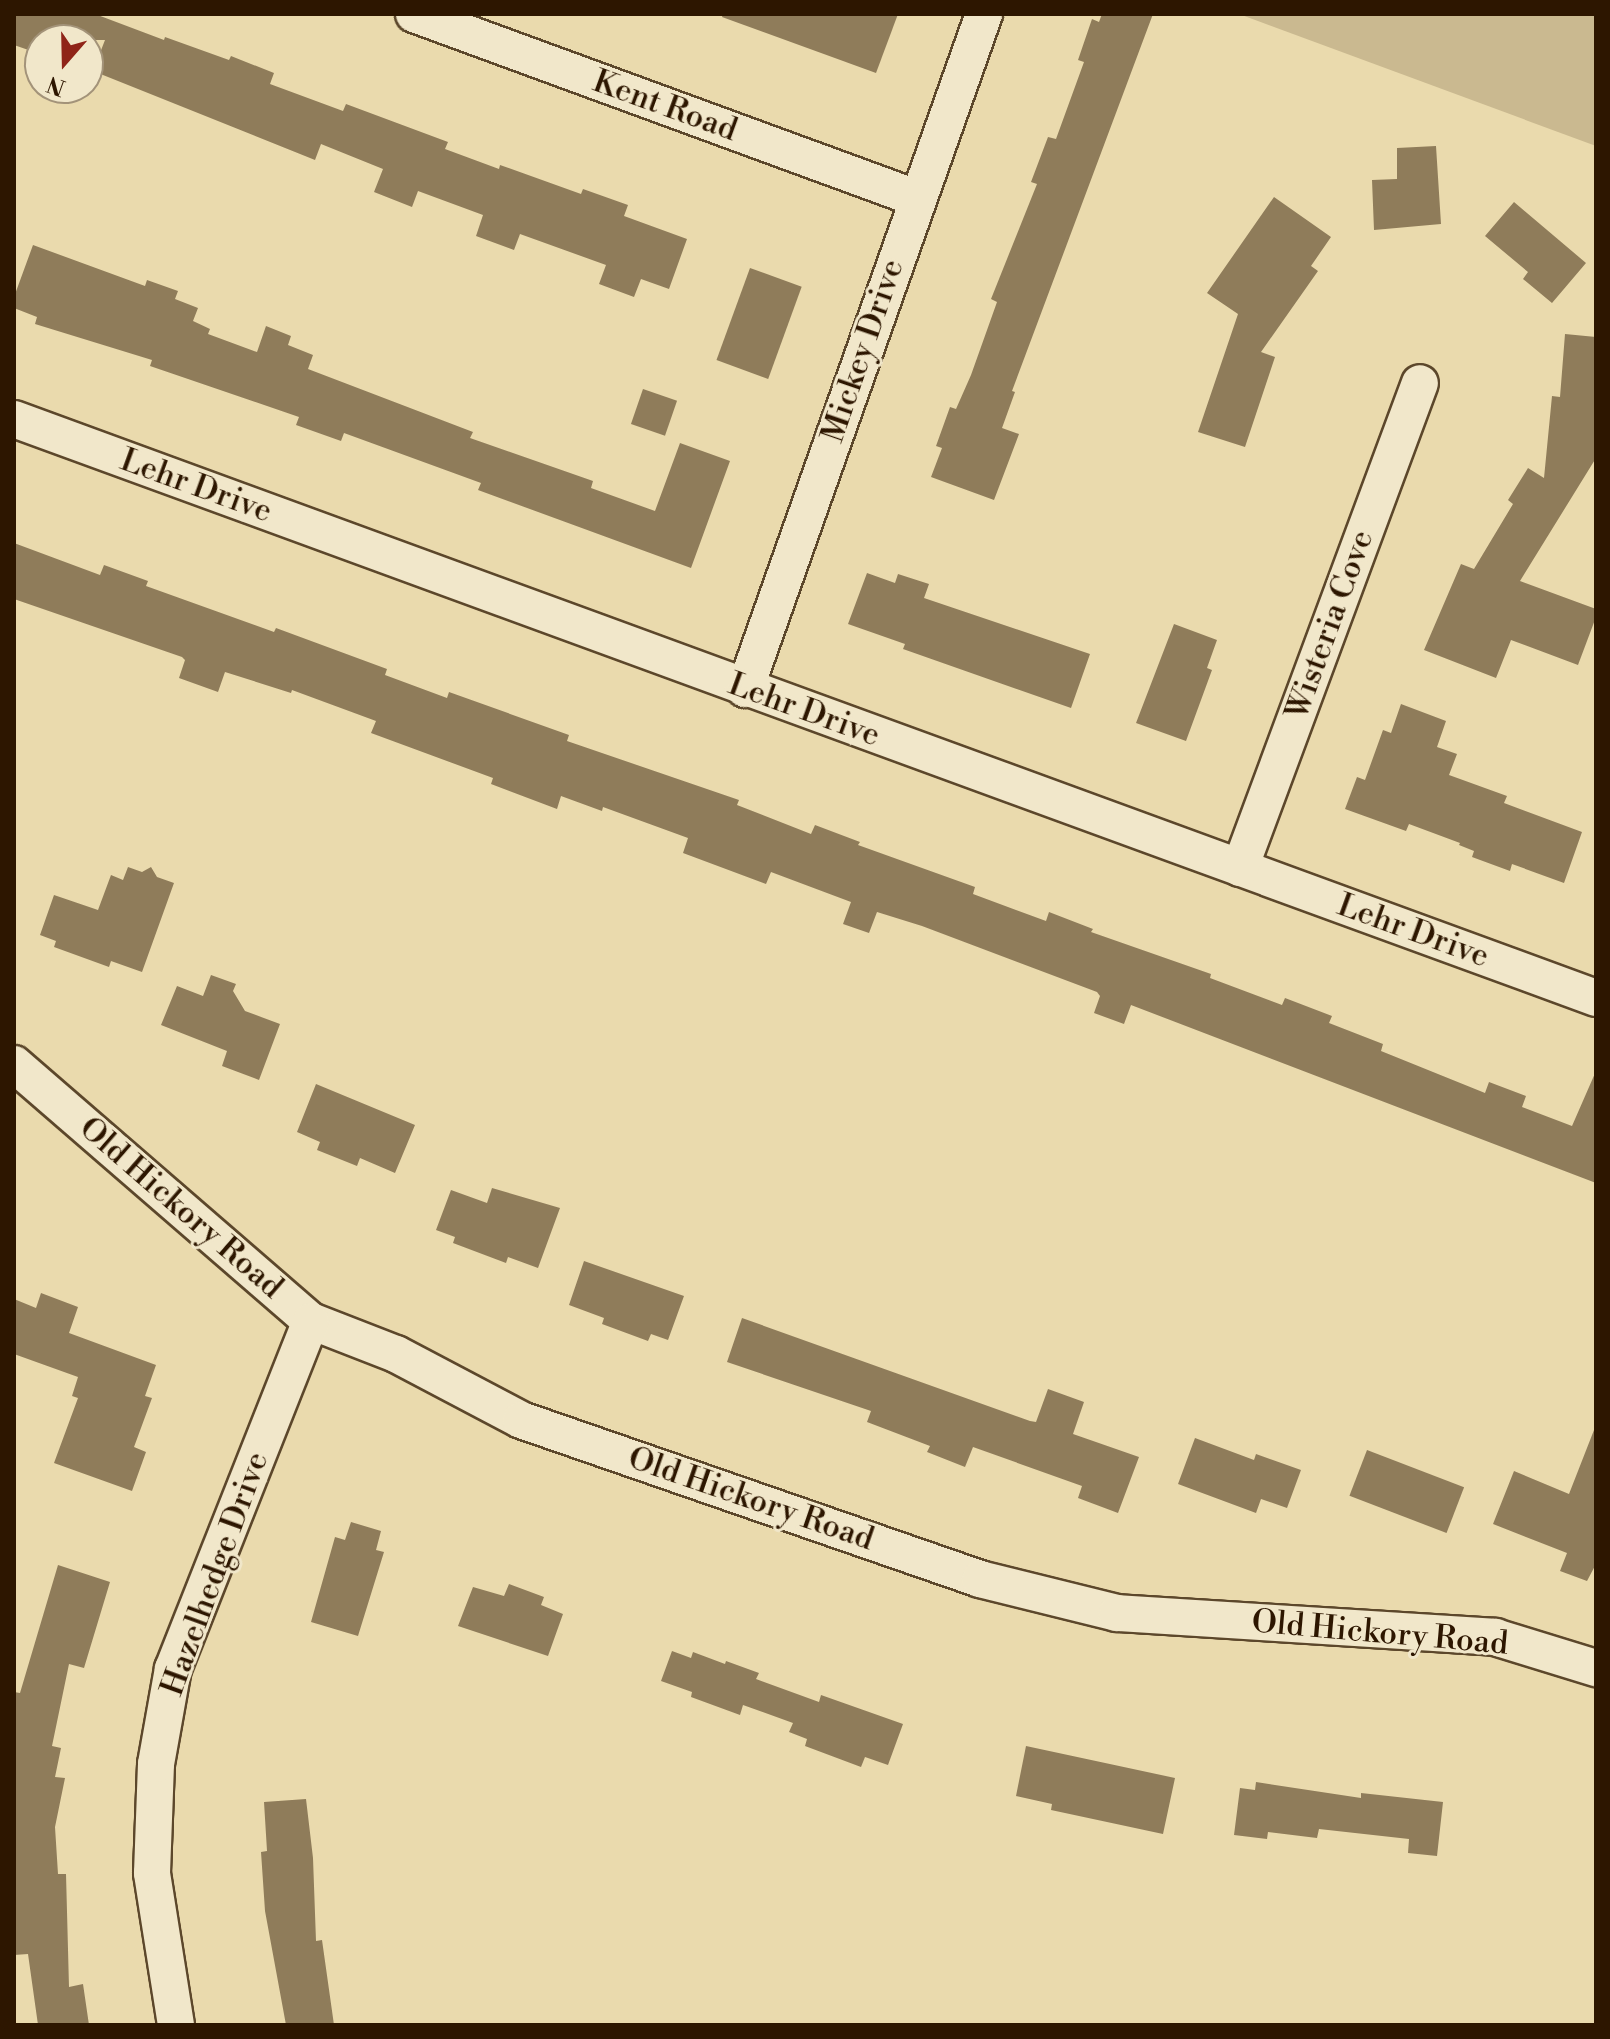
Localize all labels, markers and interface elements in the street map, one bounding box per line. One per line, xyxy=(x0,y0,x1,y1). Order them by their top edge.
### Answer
north arrow xyxy=(24,24,104,104)
street label: Kent Road xyxy=(588,62,742,150)
text: N xyxy=(44,69,69,101)
street label: Mickey Drive xyxy=(814,254,912,448)
street label: Lehr Drive xyxy=(115,441,277,531)
street label: Wisteria Cove xyxy=(1278,525,1382,725)
street label: Lehr Drive xyxy=(723,665,885,755)
street label: Lehr Drive xyxy=(1332,886,1494,976)
street label: Old Hickory Road xyxy=(71,1109,291,1307)
street label: Old Hickory Road xyxy=(623,1439,879,1559)
street label: Hazelhedge Drive xyxy=(153,1447,277,1701)
street label: Old Hickory Road xyxy=(1250,1603,1510,1663)

